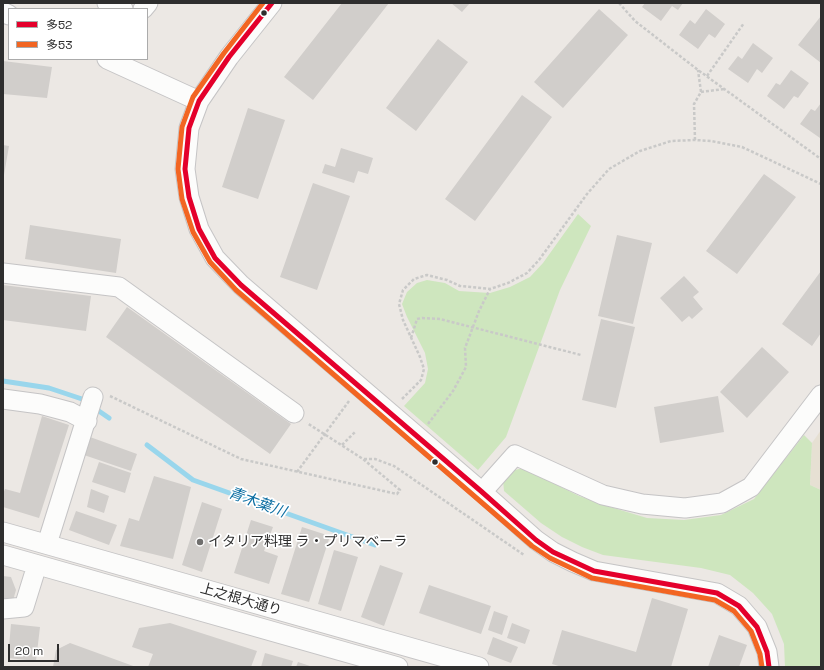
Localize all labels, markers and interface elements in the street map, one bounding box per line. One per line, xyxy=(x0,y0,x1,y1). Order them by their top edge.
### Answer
legend xyxy=(8,8,148,60)
unlabelled marker xyxy=(259,8,269,18)
text: 多52 xyxy=(46,17,72,33)
text: 多53 xyxy=(46,37,72,53)
unlabelled marker xyxy=(430,457,440,467)
water label: 青木葉川 xyxy=(226,484,288,522)
place label: イタリア料理 ラ・プリマベーラ xyxy=(208,534,408,550)
marker: イタリア料理 ラ・プリマベーラ xyxy=(195,537,205,547)
street label: 上之根大通り xyxy=(198,580,284,620)
scale bar xyxy=(10,636,61,662)
text: 20 m xyxy=(15,643,43,659)

